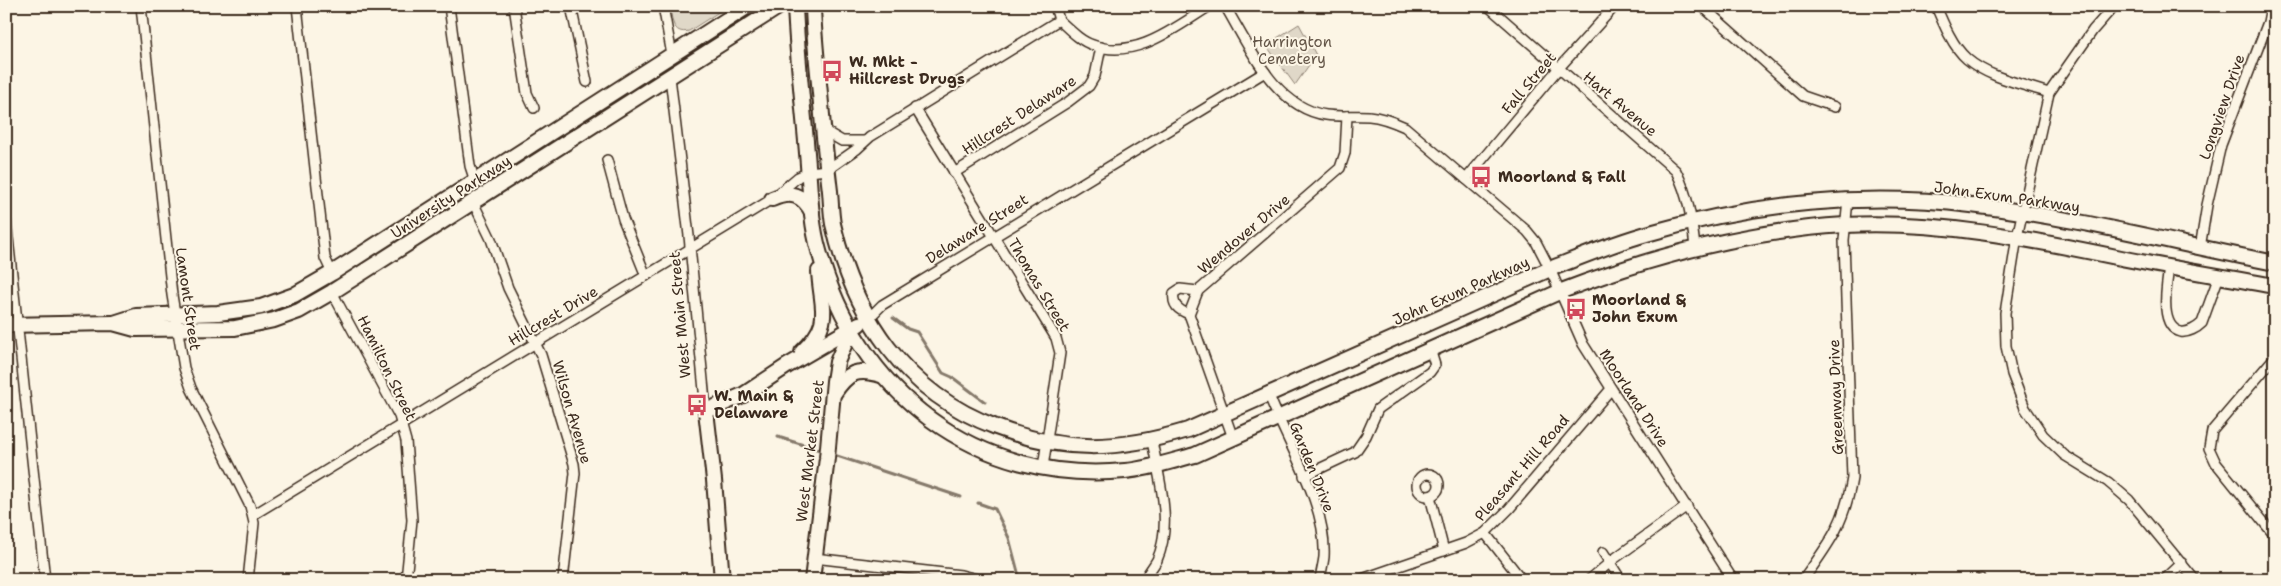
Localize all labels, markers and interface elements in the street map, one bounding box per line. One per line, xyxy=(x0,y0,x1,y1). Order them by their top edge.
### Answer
park label: Harrington Cemetery xyxy=(1252,32,1332,69)
street label: Fall Street xyxy=(1497,48,1561,118)
place label: W. Mkt - Hillcrest Drugs xyxy=(849,52,965,89)
street label: Longview Drive xyxy=(2195,52,2249,162)
bus stop icon: W. Mkt - Hillcrest Drugs xyxy=(819,58,845,84)
street label: Hart Avenue xyxy=(1579,67,1661,141)
street label: Hillcrest Delaware xyxy=(958,71,1080,159)
street label: University Parkway xyxy=(387,151,515,243)
bus stop icon: Moorland & Fall xyxy=(1468,164,1494,190)
place label: Moorland & Fall xyxy=(1498,167,1626,187)
street label: John Exum Parkway xyxy=(1933,177,2081,217)
street label: Delaware Street xyxy=(922,189,1032,269)
street label: Wendover Drive xyxy=(1194,190,1294,278)
street label: Thomas Street xyxy=(1003,235,1075,335)
street label: Lamont Street xyxy=(171,246,205,352)
street label: West Main Street xyxy=(665,251,695,379)
street label: John Exum Parkway xyxy=(1390,252,1532,330)
street label: Hillcrest Drive xyxy=(504,281,602,351)
place label: Moorland & John Exum xyxy=(1592,290,1687,327)
bus stop icon: Moorland & John Exum xyxy=(1563,296,1589,322)
street label: Hamilton Street xyxy=(353,312,421,424)
street label: Greenway Drive xyxy=(1824,339,1848,455)
street label: Moorland Drive xyxy=(1595,345,1673,451)
street label: Wilson Avenue xyxy=(548,358,596,466)
street label: West Market Street xyxy=(791,379,829,523)
place label: W. Main & Delaware xyxy=(714,386,794,423)
bus stop icon: W. Main & Delaware xyxy=(684,392,710,418)
street label: Pleasant Hill Road xyxy=(1470,410,1574,525)
street label: Garden Drive xyxy=(1285,419,1339,515)

